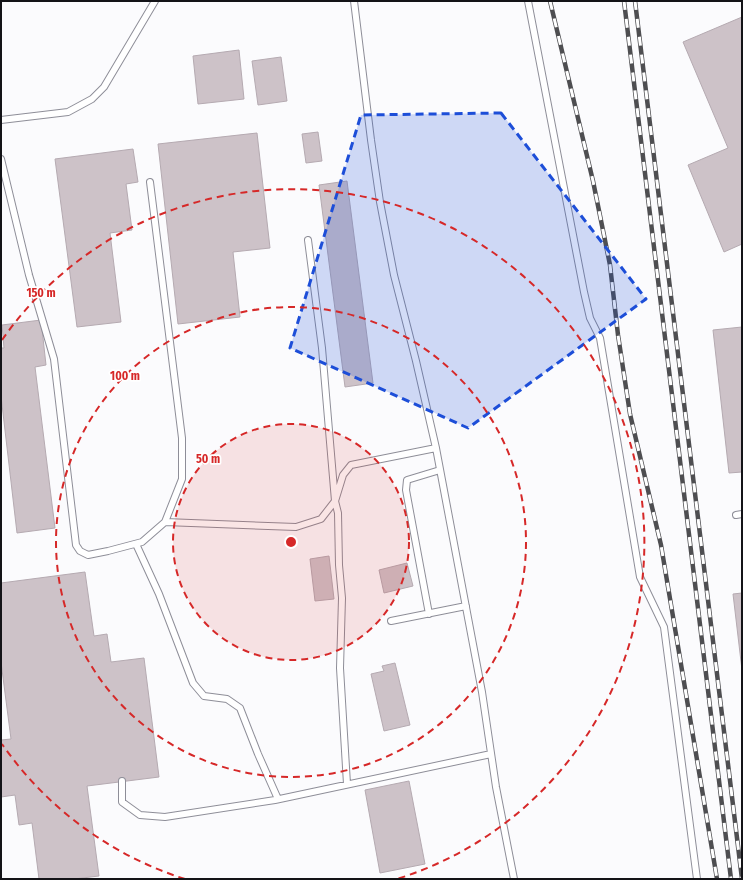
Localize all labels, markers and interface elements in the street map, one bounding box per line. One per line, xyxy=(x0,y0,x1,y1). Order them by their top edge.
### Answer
text: 150 m xyxy=(26,286,56,300)
text: 100 m xyxy=(110,369,140,383)
text: 50 m xyxy=(196,452,220,466)
centre of rings xyxy=(284,535,298,549)

